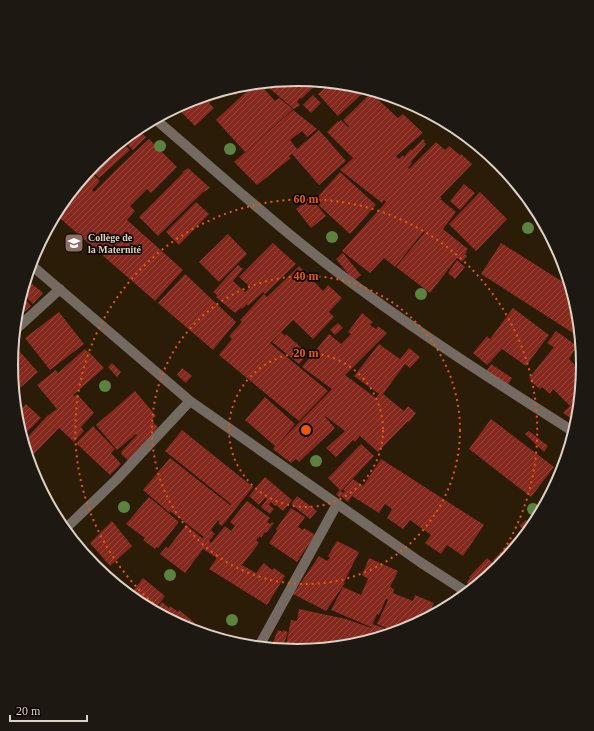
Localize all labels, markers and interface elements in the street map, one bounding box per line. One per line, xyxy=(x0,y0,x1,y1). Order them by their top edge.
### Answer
text: 60 m xyxy=(294,192,319,206)
school or university icon: Collège de la Maternité xyxy=(63,232,85,254)
place label: Collège de la Maternité xyxy=(88,232,142,255)
text: 40 m xyxy=(294,269,319,283)
text: 20 m xyxy=(294,346,319,360)
centre of rings xyxy=(299,423,313,437)
scale bar xyxy=(10,697,87,723)
text: 20 m xyxy=(16,704,41,718)

